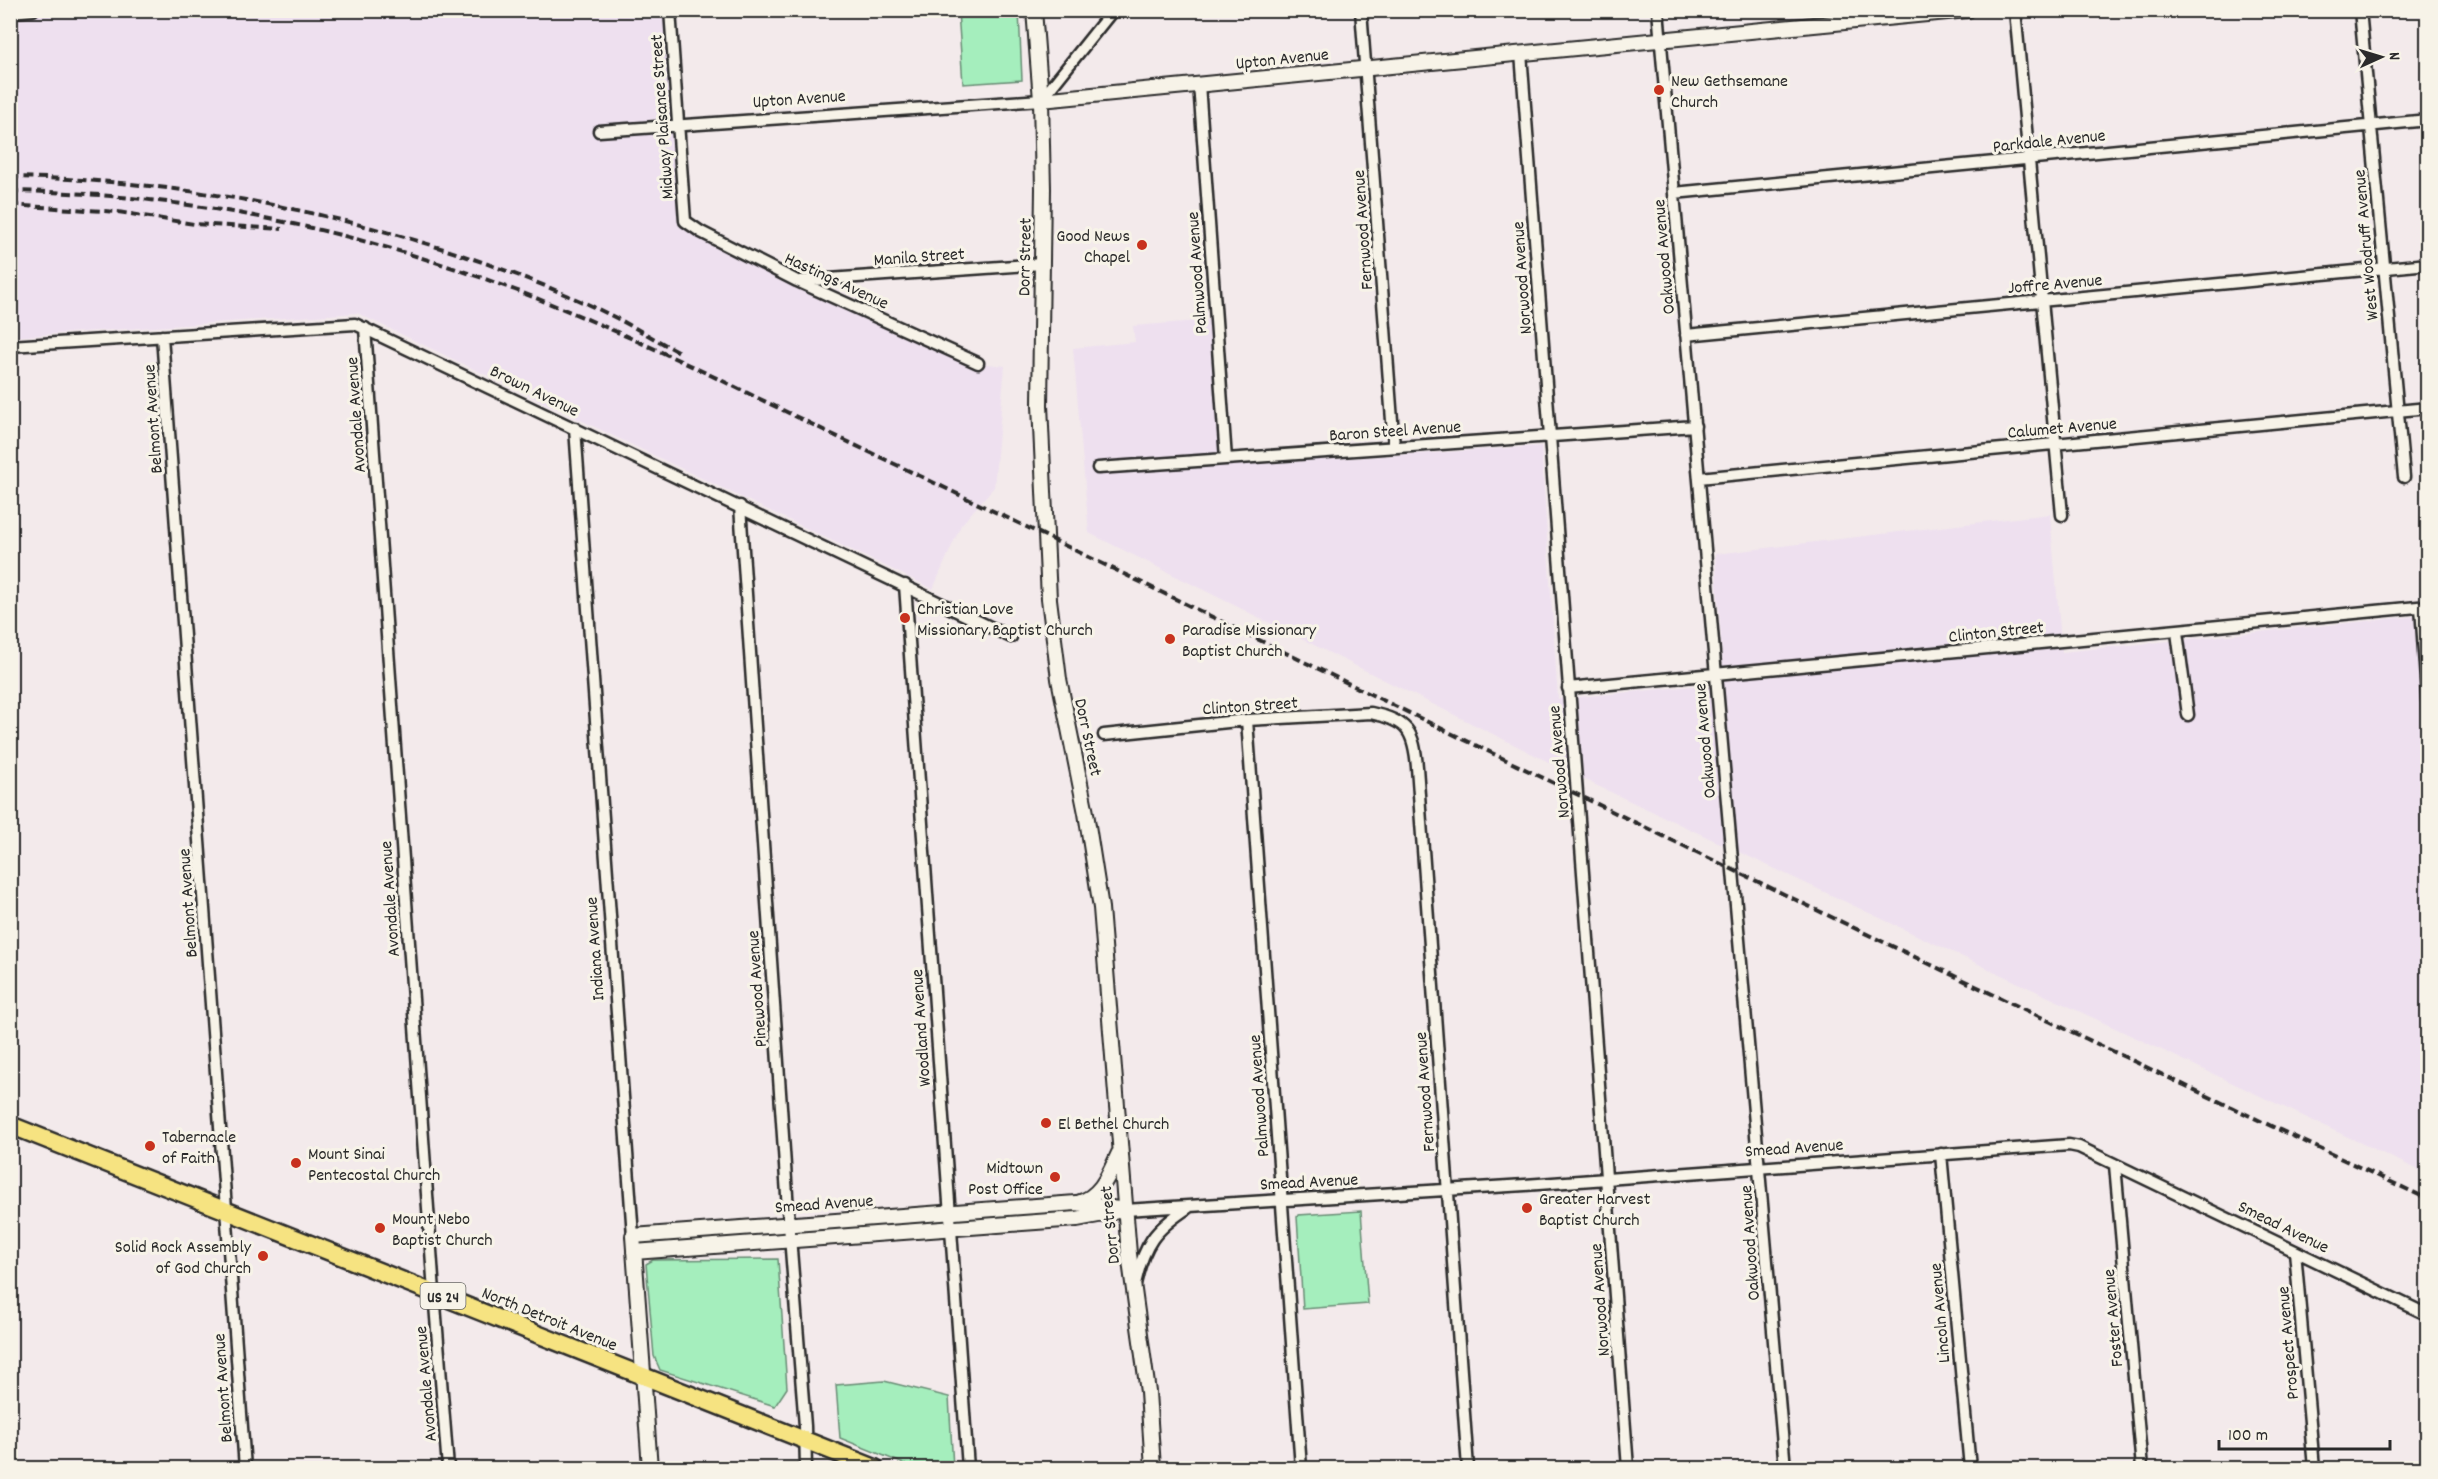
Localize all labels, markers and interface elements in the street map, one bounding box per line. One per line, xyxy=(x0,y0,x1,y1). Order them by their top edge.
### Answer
north arrow xyxy=(2351,27,2411,87)
street label: Midway Plaisance Street xyxy=(645,33,682,200)
street label: Upton Avenue xyxy=(1235,43,1330,78)
text: N xyxy=(2382,51,2405,61)
place label: New Gethsemane Church xyxy=(1671,70,1788,116)
marker: New Gethsemane Church xyxy=(1652,83,1666,97)
street label: Upton Avenue xyxy=(752,85,847,116)
street label: Parkdale Avenue xyxy=(1992,124,2107,161)
street label: West Woodruff Avenue xyxy=(2348,168,2387,321)
street label: Fernwood Avenue xyxy=(1348,169,1381,291)
street label: Oakwood Avenue xyxy=(1648,198,1683,315)
street label: Palmwood Avenue xyxy=(1182,211,1215,335)
street label: Dorr Street xyxy=(1013,217,1040,297)
street label: Norwood Avenue xyxy=(1507,221,1540,335)
place label: Good News Chapel xyxy=(1056,225,1131,271)
marker: Good News Chapel xyxy=(1135,238,1149,252)
street label: Manila Street xyxy=(873,243,966,274)
street label: Hastings Avenue xyxy=(780,247,892,317)
street label: Joffre Avenue xyxy=(2007,269,2104,302)
street label: Avondale Avenue xyxy=(341,356,374,474)
street label: Brown Avenue xyxy=(485,360,583,425)
street label: Belmont Avenue xyxy=(138,363,171,474)
street label: Calumet Avenue xyxy=(2006,412,2118,447)
street label: Baron Steel Avenue xyxy=(1328,415,1462,450)
place label: Christian Love Missionary Baptist Church xyxy=(917,598,1093,644)
marker: Christian Love Missionary Baptist Church xyxy=(898,611,912,625)
street label: Clinton Street xyxy=(1947,616,2045,651)
place label: Paradise Missionary Baptist Church xyxy=(1182,619,1317,665)
marker: Paradise Missionary Baptist Church xyxy=(1163,632,1177,646)
street label: Oakwood Avenue xyxy=(1689,682,1724,799)
street label: Clinton Street xyxy=(1202,692,1299,723)
street label: Dorr Street xyxy=(1066,697,1107,779)
street label: Norwood Avenue xyxy=(1543,704,1578,819)
street label: Avondale Avenue xyxy=(375,840,408,958)
street label: Belmont Avenue xyxy=(173,847,206,958)
street label: Indiana Avenue xyxy=(580,896,613,1002)
street label: Pinewood Avenue xyxy=(742,929,775,1048)
street label: Woodland Avenue xyxy=(906,968,939,1087)
street label: Fernwood Avenue xyxy=(1410,1031,1443,1153)
street label: Palmwood Avenue xyxy=(1244,1034,1277,1158)
place label: El Bethel Church xyxy=(1058,1113,1169,1138)
marker: El Bethel Church xyxy=(1039,1116,1053,1130)
place label: Tabernacle of Faith xyxy=(162,1126,236,1172)
street label: Smead Avenue xyxy=(1744,1134,1844,1165)
marker: Tabernacle of Faith xyxy=(143,1139,157,1153)
place label: Mount Sinai Pentecostal Church xyxy=(308,1143,440,1189)
marker: Mount Sinai Pentecostal Church xyxy=(289,1156,303,1170)
place label: Midtown Post Office xyxy=(968,1157,1043,1203)
street label: Smead Avenue xyxy=(1259,1168,1359,1199)
marker: Midtown Post Office xyxy=(1048,1170,1062,1184)
street label: Dorr Street xyxy=(1095,1184,1128,1265)
street label: Oakwood Avenue xyxy=(1735,1184,1768,1301)
place label: Greater Harvest Baptist Church xyxy=(1539,1188,1651,1234)
street label: Smead Avenue xyxy=(774,1190,874,1221)
street label: Smead Avenue xyxy=(2233,1195,2333,1261)
marker: Greater Harvest Baptist Church xyxy=(1520,1201,1534,1215)
place label: Mount Nebo Baptist Church xyxy=(392,1208,493,1254)
marker: Mount Nebo Baptist Church xyxy=(373,1221,387,1235)
place label: Solid Rock Assembly of God Church xyxy=(115,1236,252,1282)
street label: Norwood Avenue xyxy=(1585,1243,1618,1357)
marker: Solid Rock Assembly of God Church xyxy=(256,1249,270,1263)
street label: Lincoln Avenue xyxy=(1925,1262,1958,1364)
street label: Foster Avenue xyxy=(2098,1268,2131,1368)
street label: North Detroit Avenue xyxy=(477,1282,621,1359)
road number: US 24 xyxy=(420,1283,466,1309)
street label: Prospect Avenue xyxy=(2272,1285,2307,1401)
street label: Avondale Avenue xyxy=(410,1325,445,1443)
street label: Belmont Avenue xyxy=(208,1332,241,1443)
scale bar xyxy=(2219,1413,2390,1451)
text: 100 m xyxy=(2228,1424,2268,1449)

